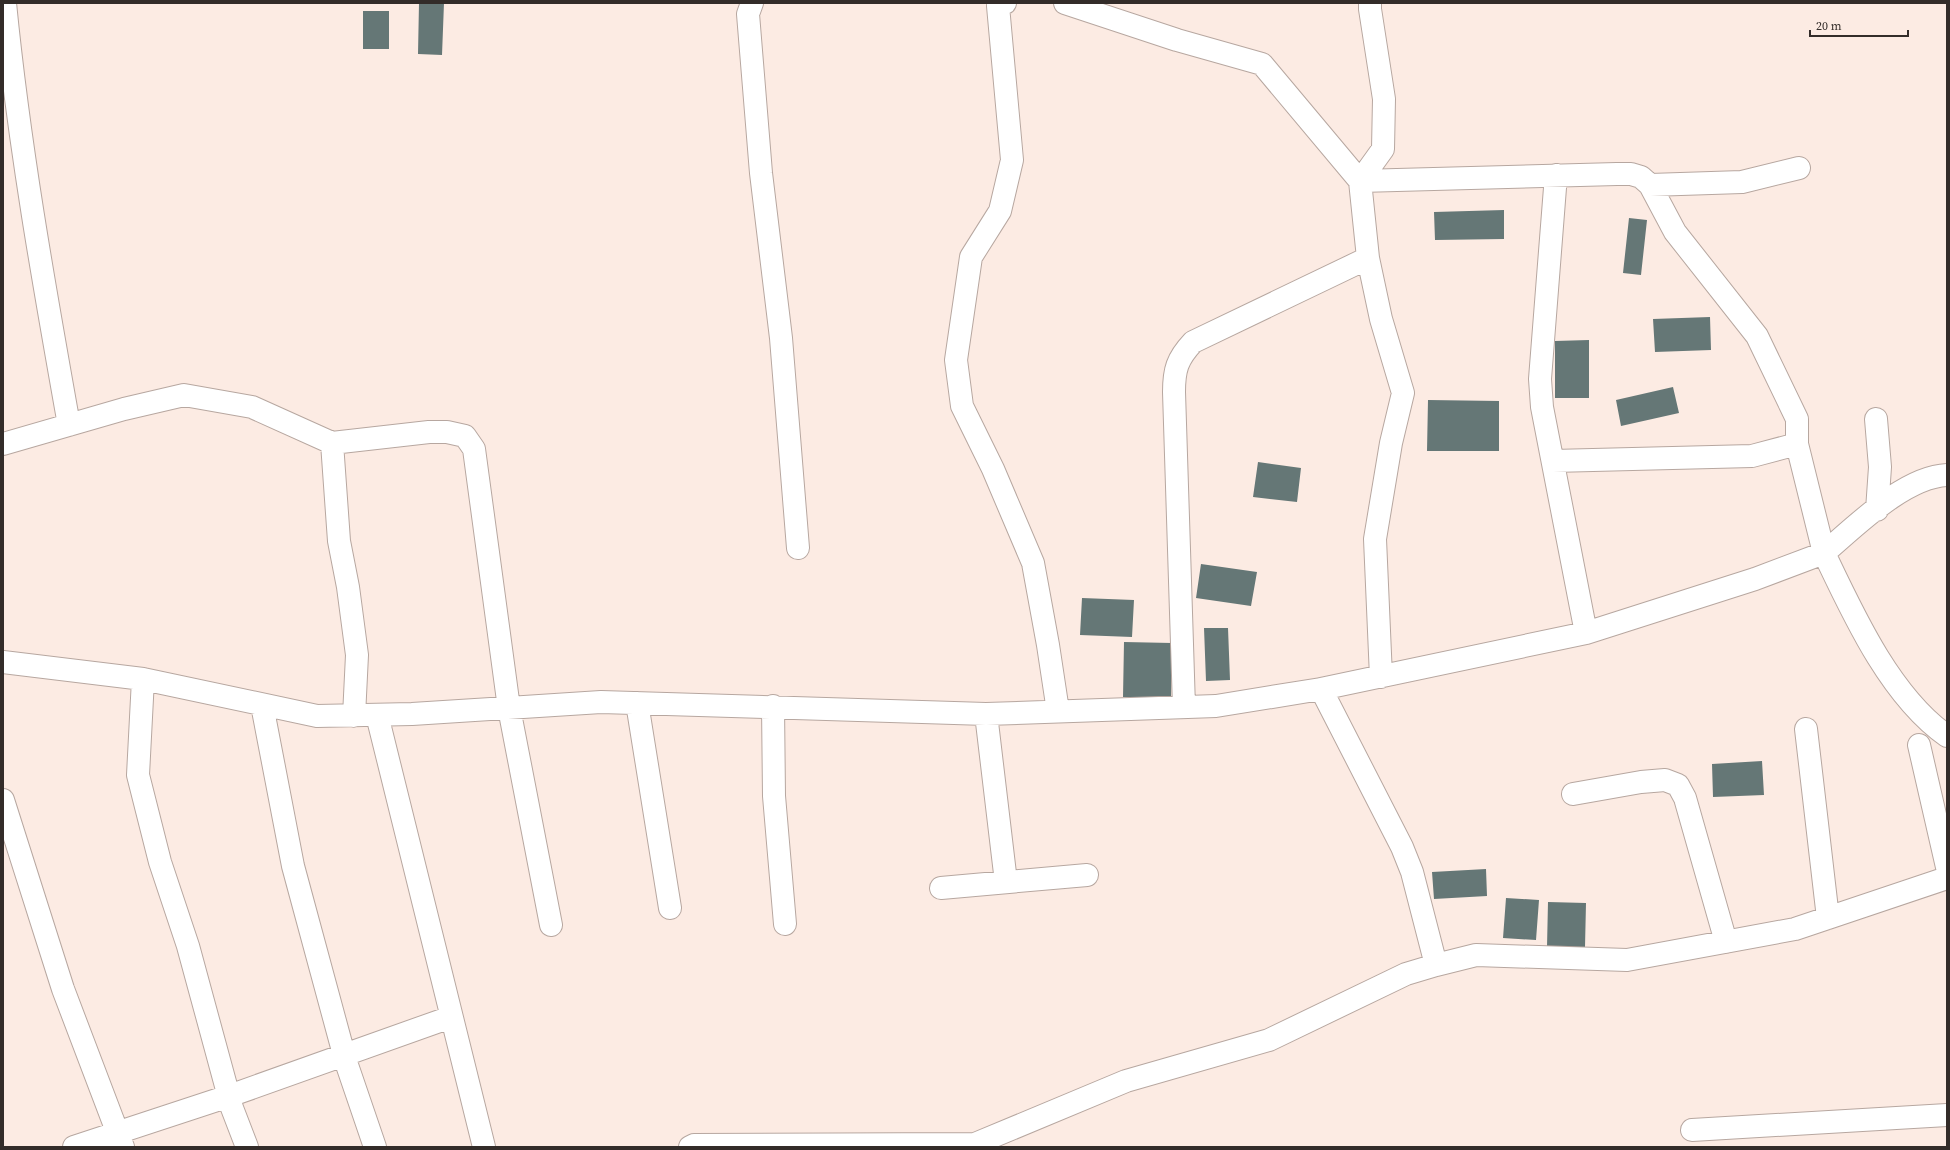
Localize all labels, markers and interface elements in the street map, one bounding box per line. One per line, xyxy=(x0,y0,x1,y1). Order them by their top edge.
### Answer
scale bar xyxy=(1810,12,1908,38)
text: 20 m xyxy=(1816,18,1842,34)

